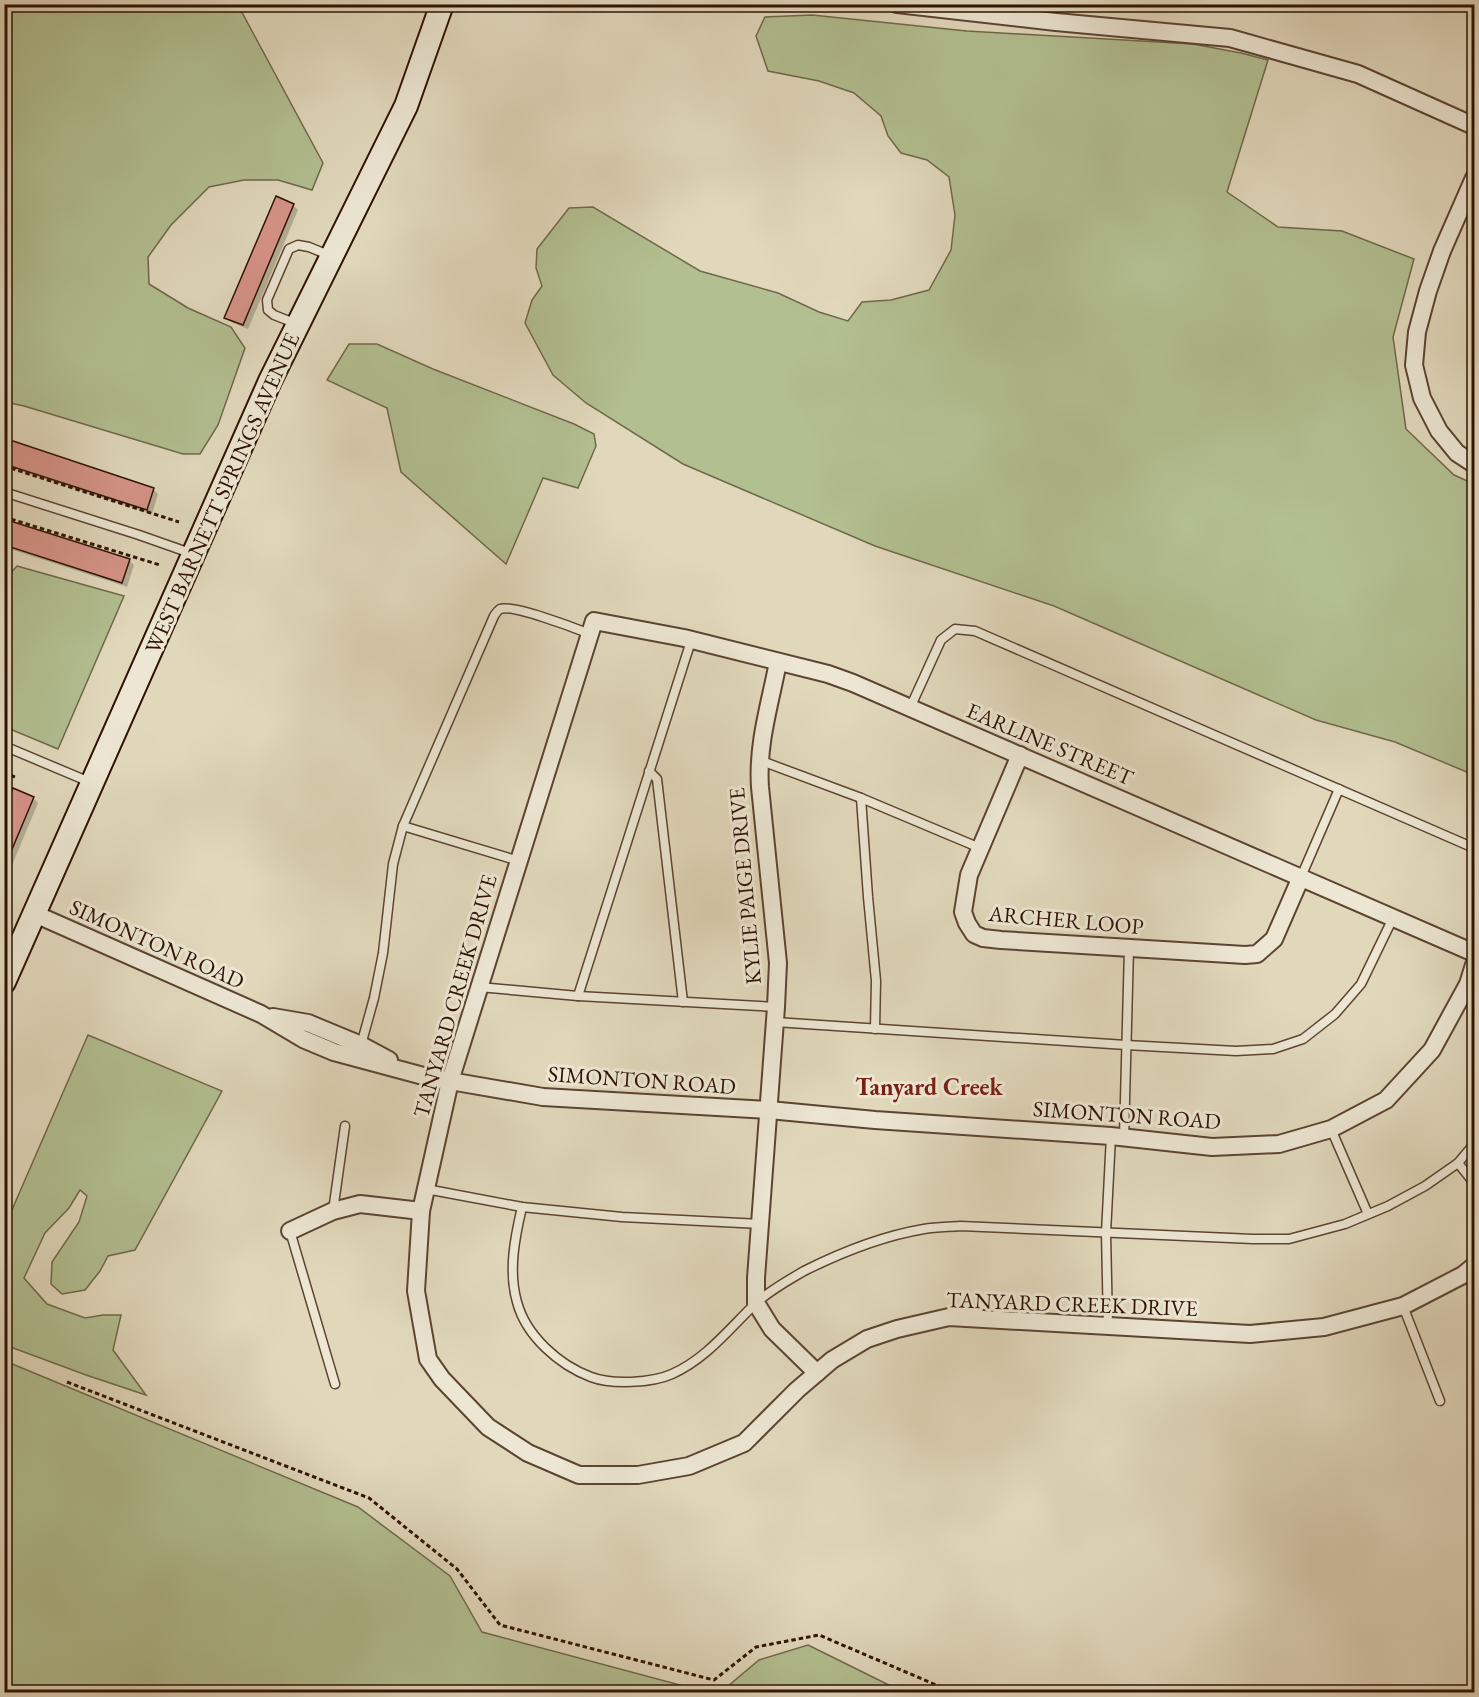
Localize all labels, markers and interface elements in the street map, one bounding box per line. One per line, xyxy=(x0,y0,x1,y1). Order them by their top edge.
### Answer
street label: WEST BARNETT SPRINGS AVENUE xyxy=(138,328,306,658)
street label: EARLINE STREET xyxy=(962,696,1138,792)
street label: KYLIE PAIGE DRIVE xyxy=(722,786,768,986)
street label: TANYARD CREEK DRIVE xyxy=(406,871,504,1121)
street label: SIMONTON ROAD xyxy=(65,892,249,996)
street label: ARCHER LOOP xyxy=(986,899,1145,941)
street label: SIMONTON ROAD xyxy=(547,1059,737,1101)
district label: Tanyard Creek xyxy=(855,1071,1004,1103)
street label: SIMONTON ROAD xyxy=(1032,1094,1222,1136)
street label: TANYARD CREEK DRIVE xyxy=(946,1285,1198,1323)

